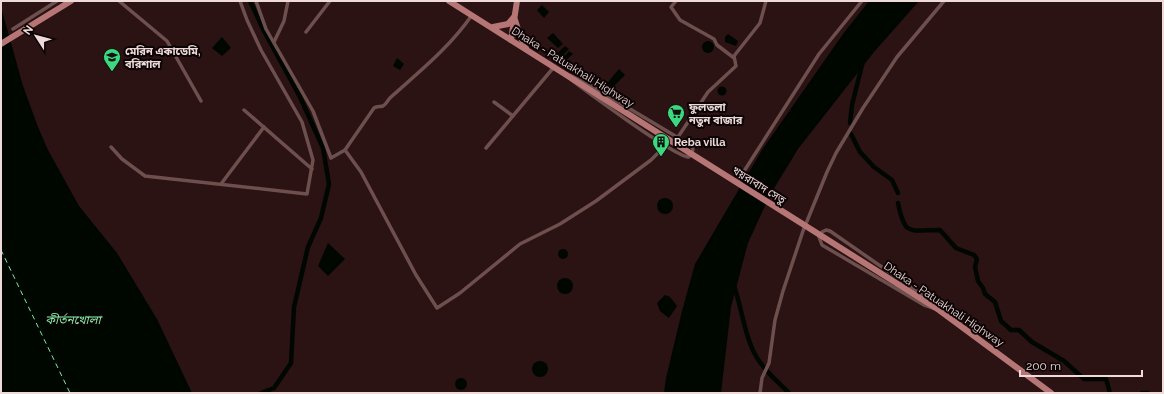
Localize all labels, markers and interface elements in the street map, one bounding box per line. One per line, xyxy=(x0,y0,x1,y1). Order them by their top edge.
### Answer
north arrow xyxy=(16,16,56,56)
text: N xyxy=(21,23,36,38)
street label: Dhaka - Patuakhali Highway xyxy=(509,24,636,111)
place label: মেরিন একাডেমি, বরিশাল xyxy=(124,45,200,71)
school or university icon: মেরিন একাডেমি, বরিশাল xyxy=(102,47,122,72)
place label: ফুলতলা নতুন বাজার xyxy=(688,101,743,127)
supermarket icon: ফুলতলা নতুন বাজার xyxy=(666,103,686,128)
building icon: Reba villa xyxy=(651,132,671,157)
place label: Reba villa xyxy=(674,136,726,149)
street label: খয়রাবাদ সেতু xyxy=(730,164,788,207)
street label: Dhaka - Patuakhali Highway xyxy=(881,259,1006,349)
water label: কীর্তনখোলা xyxy=(45,313,104,327)
scale bar xyxy=(1020,352,1142,378)
text: 200 m xyxy=(1026,359,1061,373)

